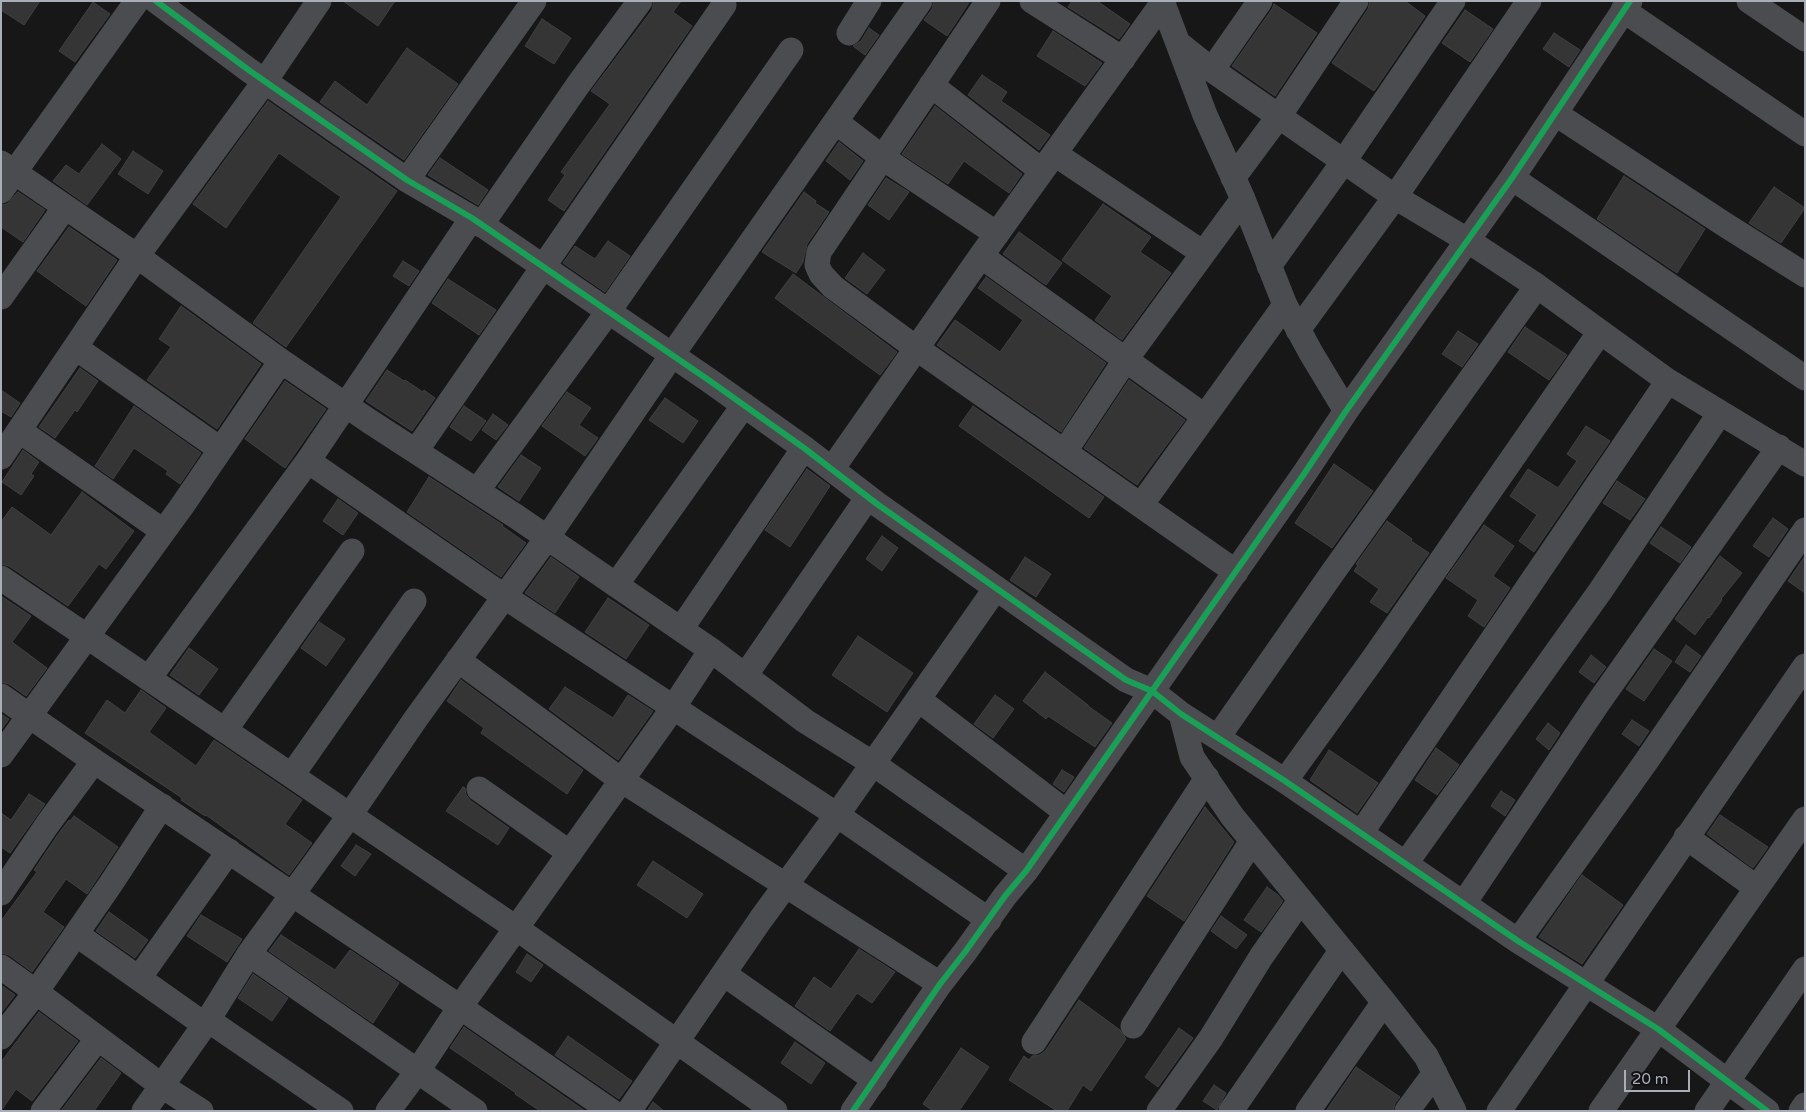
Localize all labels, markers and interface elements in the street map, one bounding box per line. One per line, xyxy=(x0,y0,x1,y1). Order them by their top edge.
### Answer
scale bar xyxy=(1626,1060,1692,1092)
text: 20 m xyxy=(1632,1070,1669,1088)

